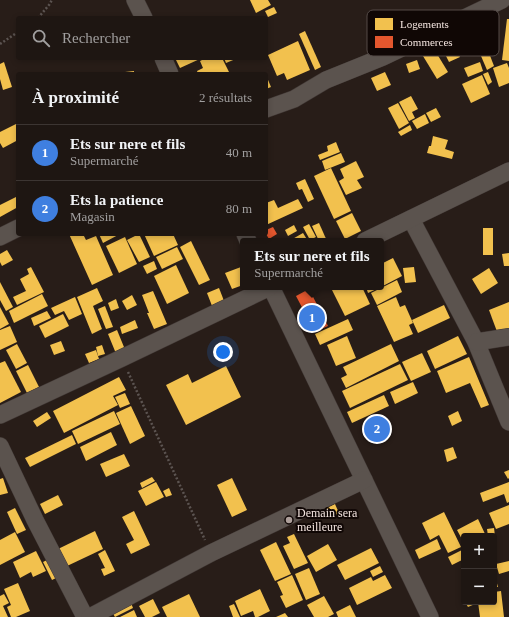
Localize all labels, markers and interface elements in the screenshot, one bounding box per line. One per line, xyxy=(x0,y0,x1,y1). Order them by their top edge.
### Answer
legend xyxy=(367,10,499,56)
search box xyxy=(16,16,268,60)
text: Logements xyxy=(400,18,449,30)
icon: search xyxy=(30,27,52,49)
text: Rechercher xyxy=(62,30,130,46)
text: Commerces xyxy=(400,36,453,48)
text: À proximité xyxy=(32,88,119,107)
text: 2 résultats xyxy=(199,90,252,105)
text: Ets sur nere et fils xyxy=(70,136,185,152)
text: 1 xyxy=(42,145,48,160)
text: 40 m xyxy=(226,145,252,160)
text: Supermarché xyxy=(70,153,139,168)
text: Ets la patience xyxy=(70,192,163,208)
text: 2 xyxy=(42,201,48,216)
text: 80 m xyxy=(226,201,252,216)
text: Magasin xyxy=(70,209,115,224)
popup xyxy=(240,238,384,290)
text: Ets sur nere et fils xyxy=(254,248,370,264)
text: Supermarché xyxy=(254,265,323,280)
pin: 1 xyxy=(299,303,325,333)
your location xyxy=(213,342,233,362)
pin: 2 xyxy=(364,414,390,444)
place label: Demain sera meilleure xyxy=(297,506,358,534)
marker: Demain sera meilleure xyxy=(284,515,294,525)
map controls xyxy=(461,533,497,605)
button: + xyxy=(461,533,497,569)
button: − xyxy=(461,569,497,605)

